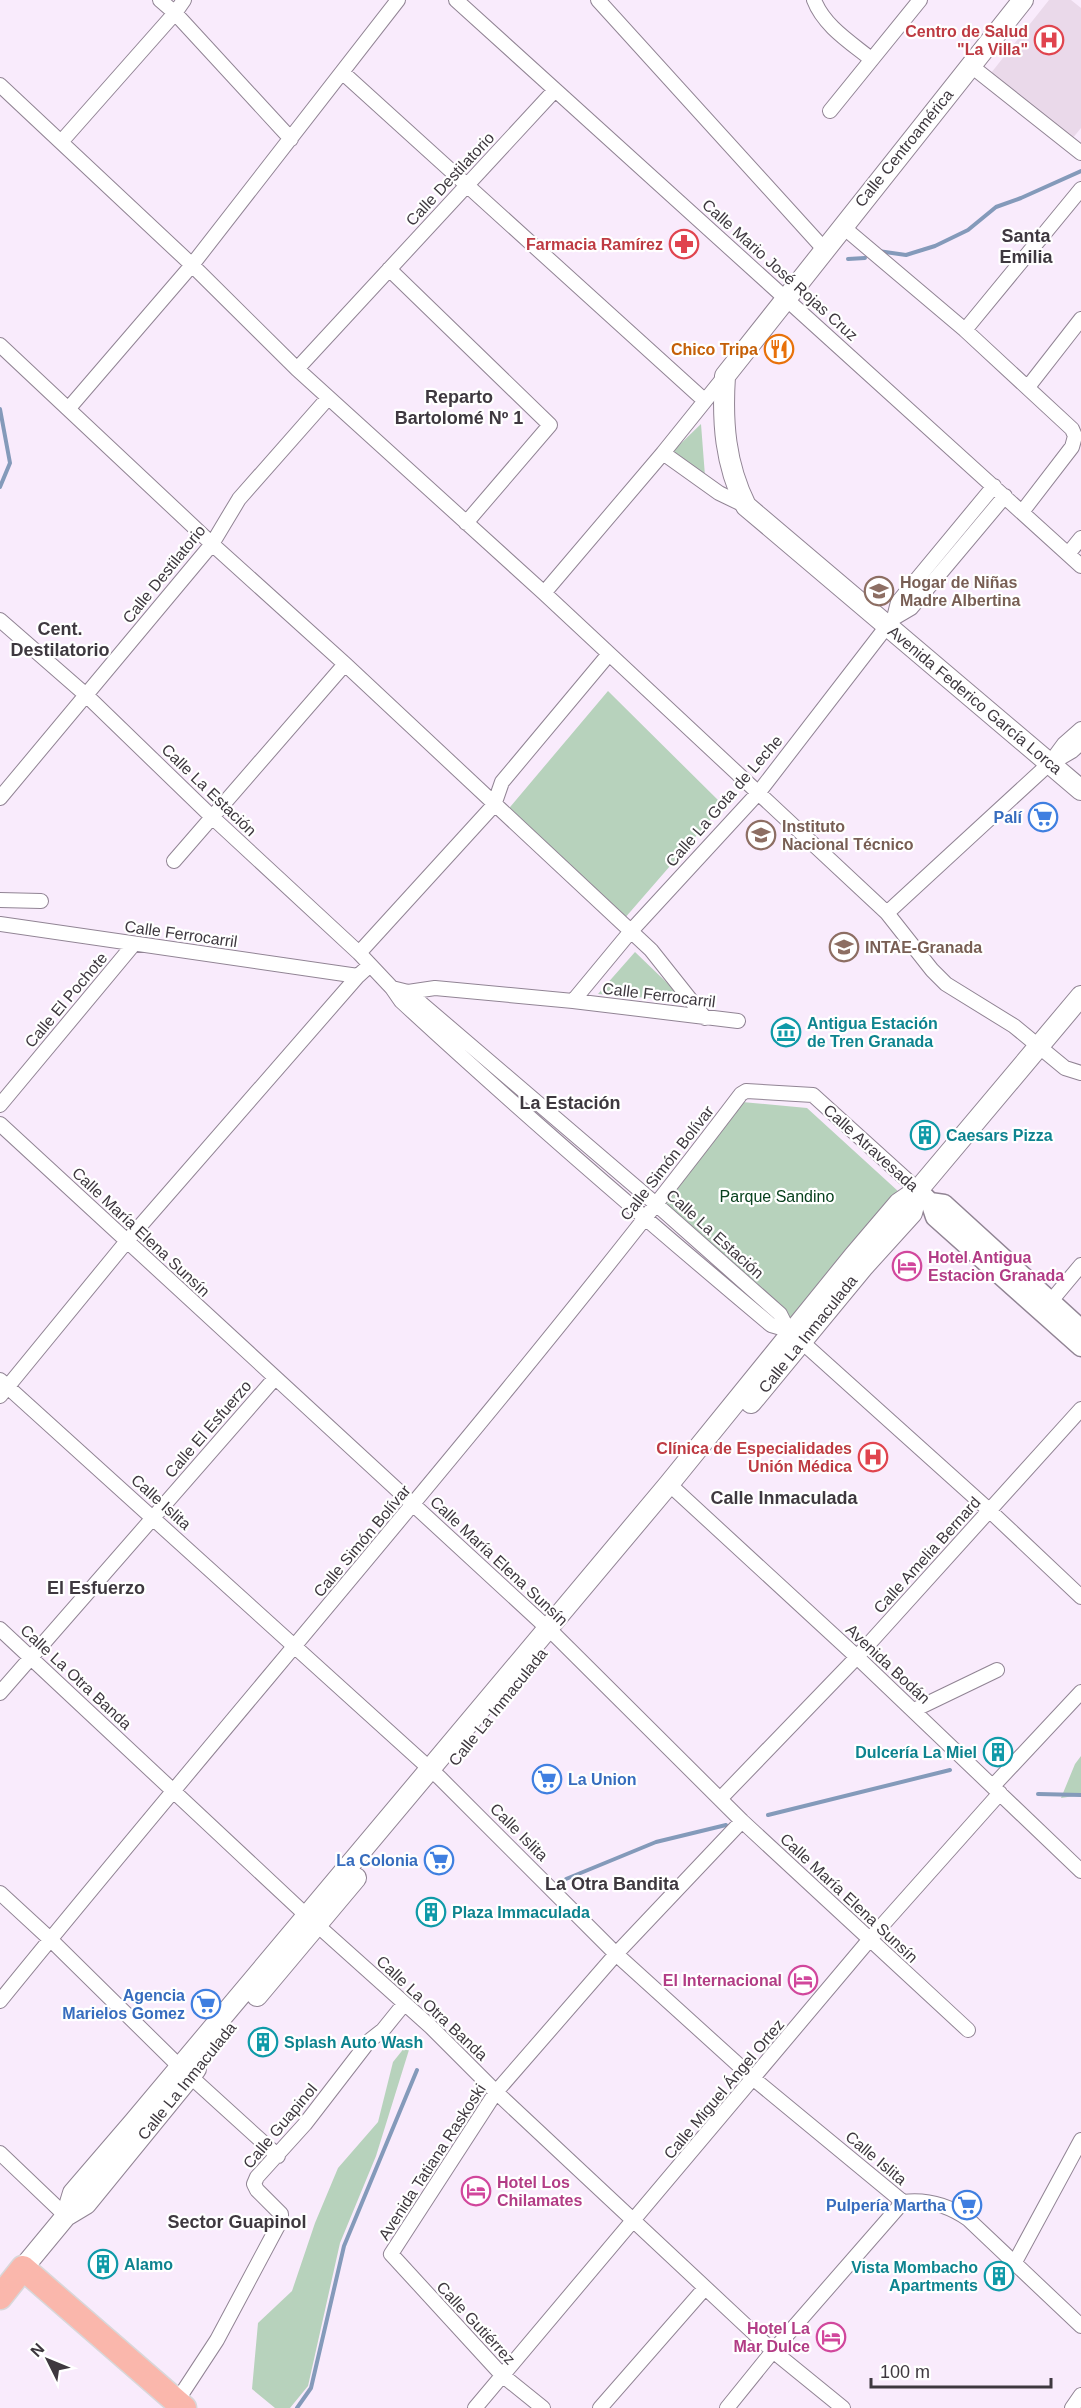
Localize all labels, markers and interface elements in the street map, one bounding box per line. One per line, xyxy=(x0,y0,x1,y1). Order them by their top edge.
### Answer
place label: Centro de Salud "La Villa" xyxy=(905,23,1028,58)
hospital icon: Centro de Salud "La Villa" xyxy=(1033,24,1065,56)
street label: Calle Centroamérica xyxy=(852,86,957,210)
street label: Calle Destilatorio xyxy=(403,129,498,229)
street label: Calle Mario José Rojas Cruz xyxy=(699,196,861,344)
district label: Santa Emilia xyxy=(999,226,1053,267)
pharmacy icon: Farmacia Ramírez xyxy=(668,228,700,260)
place label: Farmacia Ramírez xyxy=(526,236,663,253)
restaurant icon: Chico Tripa xyxy=(763,333,795,365)
place label: Chico Tripa xyxy=(671,341,758,358)
district label: Reparto Bartolomé Nº 1 xyxy=(395,387,523,428)
street label: Calle Destilatorio xyxy=(119,522,209,626)
place label: Hogar de Niñas Madre Albertina xyxy=(900,574,1020,609)
school or university icon: Hogar de Niñas Madre Albertina xyxy=(863,575,895,607)
district label: Cent. Destilatorio xyxy=(10,619,110,660)
street label: Avenida Federico García Lorca xyxy=(885,622,1065,778)
street label: Calle La Gota de Leche xyxy=(662,732,786,870)
street label: Calle La Estación xyxy=(158,741,260,839)
supermarket icon: Palí xyxy=(1027,801,1059,833)
place label: Palí xyxy=(994,809,1023,826)
place label: Instituto Nacional Técnico xyxy=(782,818,914,853)
school or university icon: Instituto Nacional Técnico xyxy=(745,819,777,851)
street label: Calle Ferrocarril xyxy=(123,918,239,950)
school or university icon: INTAE-Granada xyxy=(828,931,860,963)
place label: INTAE-Granada xyxy=(865,939,982,956)
street label: Calle El Pochote xyxy=(21,949,111,1051)
street label: Calle Ferrocarril xyxy=(601,980,717,1010)
place label: Antigua Estación de Tren Granada xyxy=(807,1015,938,1050)
museum icon: Antigua Estación de Tren Granada xyxy=(770,1016,802,1048)
district label: La Estación xyxy=(519,1093,621,1113)
street label: Calle Atravesada xyxy=(820,1101,922,1195)
street label: Calle Simón Bolívar xyxy=(617,1102,717,1224)
building icon: Caesars Pizza xyxy=(909,1119,941,1151)
place label: Caesars Pizza xyxy=(946,1127,1053,1144)
street label: Calle María Elena Sunsín xyxy=(69,1164,213,1300)
street label: Calle La Estación xyxy=(663,1186,767,1282)
park label: Parque Sandino xyxy=(720,1188,834,1205)
place label: Hotel Antigua Estacion Granada xyxy=(928,1249,1064,1284)
hotel icon: Hotel Antigua Estacion Granada xyxy=(891,1250,923,1282)
street label: Calle La Inmaculada xyxy=(755,1272,861,1396)
street label: Calle El Esfuerzo xyxy=(161,1377,255,1481)
place label: Clínica de Especialidades Unión Médica xyxy=(656,1440,852,1475)
hospital icon: Clínica de Especialidades Unión Médica xyxy=(857,1441,889,1473)
street label: Calle Islita xyxy=(128,1471,194,1533)
street label: Calle Simón Bolívar xyxy=(310,1481,414,1600)
district label: Calle Inmaculada xyxy=(710,1488,859,1508)
street label: Calle María Elena Sunsín xyxy=(427,1493,571,1629)
street label: Calle Amelia Bernard xyxy=(870,1493,984,1617)
district label: El Esfuerzo xyxy=(47,1578,145,1598)
street label: Calle La Otra Banda xyxy=(17,1621,135,1733)
street label: Avenida Bodán xyxy=(843,1621,933,1707)
street label: Calle La Inmaculada xyxy=(445,1645,551,1769)
building icon: Dulcería La Miel xyxy=(982,1736,1014,1768)
place label: Dulcería La Miel xyxy=(855,1744,977,1761)
supermarket icon: La Union xyxy=(531,1763,563,1795)
place label: La Union xyxy=(568,1771,636,1788)
street label: Calle Islita xyxy=(487,1800,551,1864)
street label: Calle María Elena Sunsín xyxy=(777,1830,921,1966)
supermarket icon: La Colonia xyxy=(423,1844,455,1876)
place label: La Colonia xyxy=(336,1852,418,1869)
district label: La Otra Bandita xyxy=(545,1874,680,1894)
building icon: Plaza Immaculada xyxy=(415,1896,447,1928)
place label: Plaza Immaculada xyxy=(452,1904,590,1921)
street label: Calle La Otra Banda xyxy=(373,1952,491,2064)
hotel icon: El Internacional xyxy=(787,1964,819,1996)
place label: El Internacional xyxy=(663,1972,782,1989)
place label: Agencia Marielos Gomez xyxy=(62,1987,185,2022)
supermarket icon: Agencia Marielos Gomez xyxy=(190,1988,222,2020)
street label: Calle Miguel Ángel Ortez xyxy=(660,2015,787,2162)
street label: Calle La Inmaculada xyxy=(134,2019,240,2143)
building icon: Splash Auto Wash xyxy=(247,2026,279,2058)
place label: Splash Auto Wash xyxy=(284,2034,423,2051)
street label: Calle Guapinol xyxy=(240,2080,320,2172)
street label: Avenida Tatiana Raskoski xyxy=(375,2081,489,2243)
street label: Calle Islita xyxy=(842,2128,910,2188)
place label: Hotel Los Chilamates xyxy=(497,2174,582,2209)
hotel icon: Hotel Los Chilamates xyxy=(460,2175,492,2207)
supermarket icon: Pulpería Martha xyxy=(951,2189,983,2221)
place label: Pulpería Martha xyxy=(826,2197,946,2214)
district label: Sector Guapinol xyxy=(167,2212,307,2232)
building icon: Alamo xyxy=(87,2248,119,2280)
place label: Alamo xyxy=(124,2256,173,2273)
place label: Vista Mombacho Apartments xyxy=(851,2259,978,2294)
building icon: Vista Mombacho Apartments xyxy=(983,2260,1015,2292)
street label: Calle Gutiérrez xyxy=(433,2278,519,2368)
place label: Hotel La Mar Dulce xyxy=(734,2320,810,2355)
hotel icon: Hotel La Mar Dulce xyxy=(815,2321,847,2353)
north arrow xyxy=(18,2330,78,2390)
text: N xyxy=(27,2340,48,2360)
scale bar xyxy=(871,2351,1051,2389)
text: 100 m xyxy=(880,2362,930,2382)

